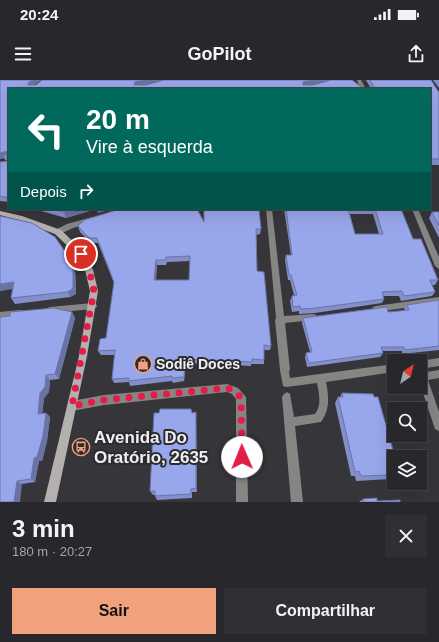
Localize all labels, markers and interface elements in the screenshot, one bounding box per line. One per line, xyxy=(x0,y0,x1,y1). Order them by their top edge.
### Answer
text: 20:24 xyxy=(20,6,58,23)
icon: menu xyxy=(12,43,34,65)
icon: share xyxy=(405,43,427,65)
text: GoPilot xyxy=(188,44,252,64)
icon: left xyxy=(20,104,72,156)
text: 20 m xyxy=(86,104,150,135)
text: Vire à esquerda xyxy=(86,137,213,157)
icon: right xyxy=(75,180,97,202)
text: Depois xyxy=(20,183,67,200)
pin xyxy=(64,237,98,271)
icon: arrive xyxy=(70,243,92,265)
shop icon: Sodiê Doces xyxy=(133,354,153,374)
north arrow xyxy=(387,354,427,394)
map controls xyxy=(387,354,427,490)
place label: Sodiê Doces xyxy=(156,356,240,372)
button: search xyxy=(387,402,427,442)
place label: Avenida Do Oratório, 2635 xyxy=(94,428,208,467)
position arrow xyxy=(221,436,263,478)
bus stop icon: Avenida Do Oratório, 2635 xyxy=(71,437,91,457)
button: layers xyxy=(387,450,427,490)
text: 3 min xyxy=(12,515,75,542)
button: close xyxy=(385,515,427,557)
text: 180 m · 20:27 xyxy=(12,544,92,559)
button: Sair xyxy=(12,588,216,634)
button: Compartilhar xyxy=(224,588,427,634)

